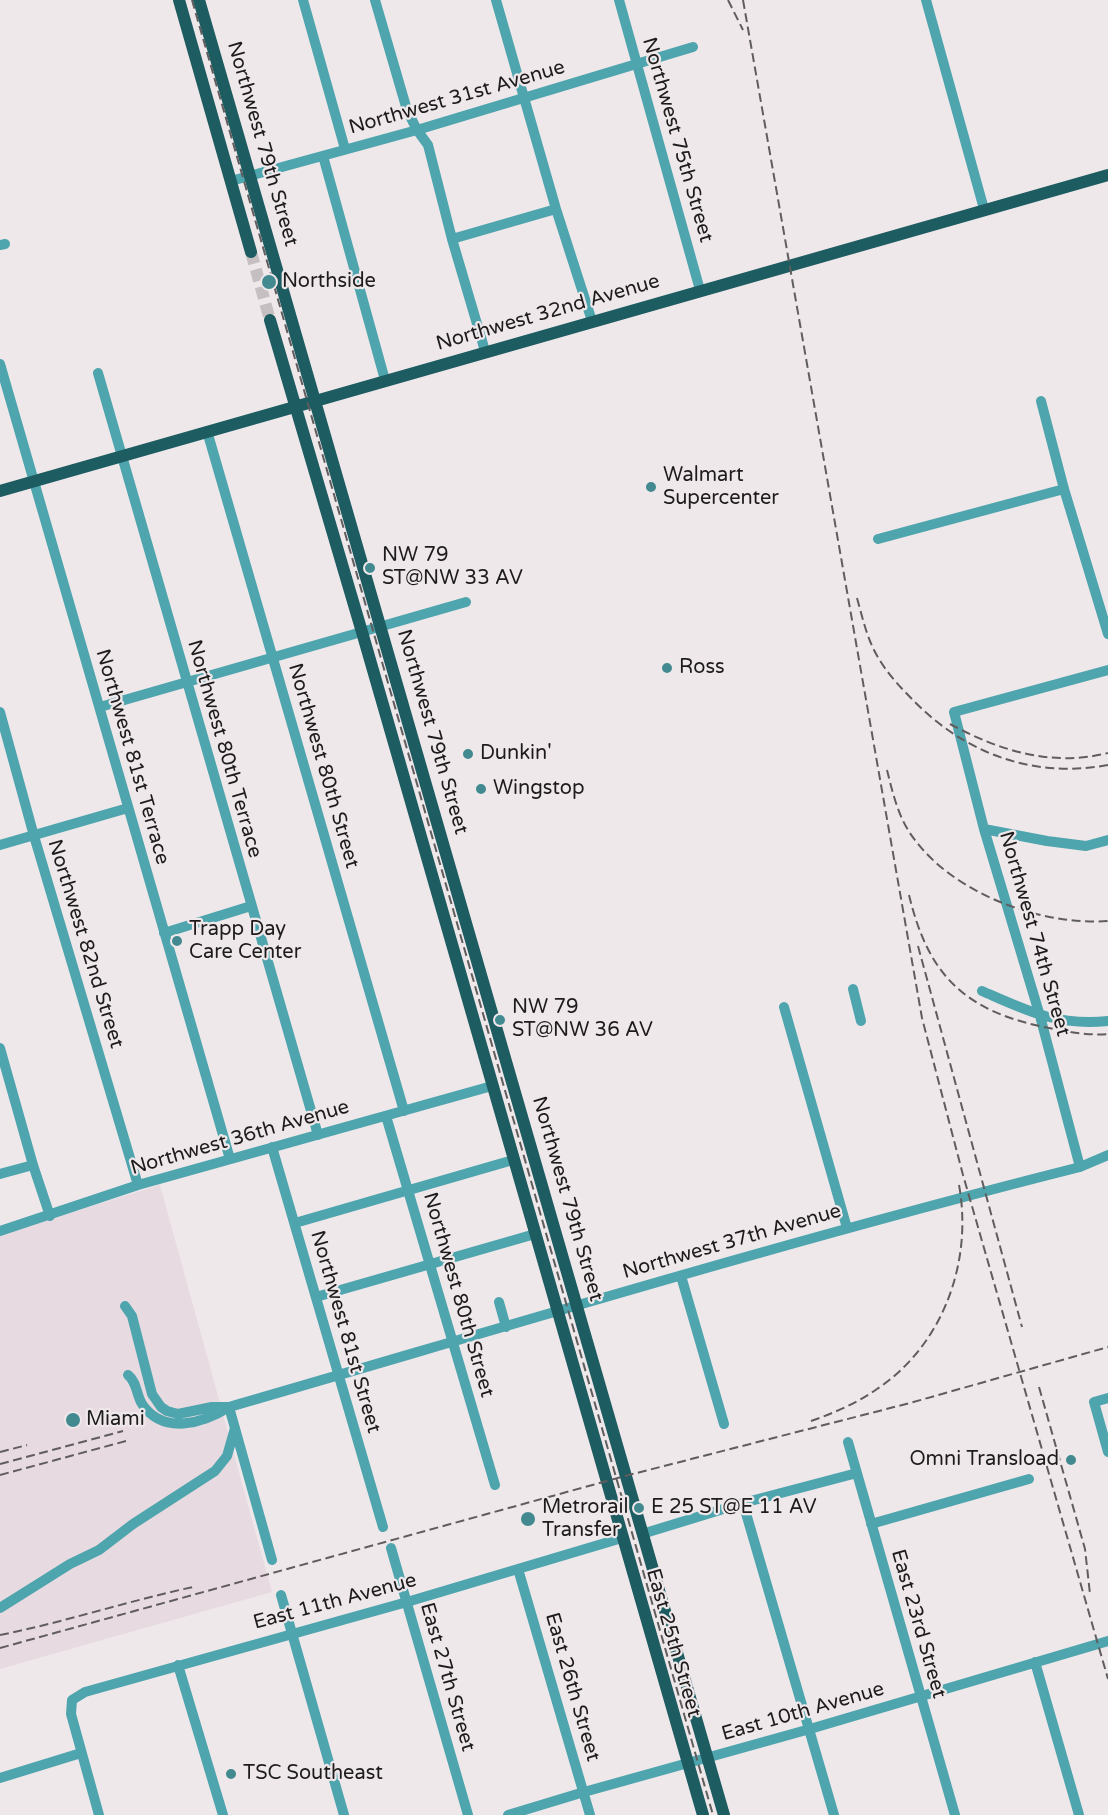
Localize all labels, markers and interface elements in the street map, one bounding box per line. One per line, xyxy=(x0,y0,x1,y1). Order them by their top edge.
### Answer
street label: Northwest 75th Street xyxy=(636,35,718,245)
street label: Northwest 79th Street xyxy=(221,39,303,249)
street label: Northwest 31st Avenue xyxy=(346,56,568,140)
place label: Northside xyxy=(282,270,376,294)
street label: Northwest 32nd Avenue xyxy=(434,270,662,356)
marker: Northside xyxy=(260,273,278,291)
place label: Walmart Supercenter xyxy=(663,464,779,511)
marker: Walmart Supercenter xyxy=(644,480,658,494)
place label: NW 79 ST@NW 33 AV xyxy=(382,544,523,591)
marker: NW 79 ST@NW 33 AV xyxy=(363,561,377,575)
street label: Northwest 79th Street xyxy=(391,627,473,837)
street label: Northwest 80th Terrace xyxy=(181,637,267,861)
street label: Northwest 81st Terrace xyxy=(90,647,174,867)
place label: Ross xyxy=(679,656,725,680)
street label: Northwest 80th Street xyxy=(282,661,364,871)
marker: Ross xyxy=(660,661,674,675)
place label: Dunkin' xyxy=(480,742,552,766)
marker: Dunkin' xyxy=(461,747,475,761)
place label: Wingstop xyxy=(493,777,585,801)
marker: Wingstop xyxy=(474,782,488,796)
street label: Northwest 74th Street xyxy=(993,829,1075,1039)
street label: Northwest 82nd Street xyxy=(42,837,128,1051)
place label: Trapp Day Care Center xyxy=(189,918,301,965)
marker: Trapp Day Care Center xyxy=(170,934,184,948)
place label: NW 79 ST@NW 36 AV xyxy=(512,996,653,1043)
marker: NW 79 ST@NW 36 AV xyxy=(493,1013,507,1027)
street label: Northwest 79th Street xyxy=(526,1094,608,1304)
street label: Northwest 36th Avenue xyxy=(128,1095,352,1181)
street label: Northwest 80th Street xyxy=(417,1190,499,1400)
street label: Northwest 37th Avenue xyxy=(620,1199,844,1285)
street label: Northwest 81st Street xyxy=(305,1228,385,1436)
place label: Miami xyxy=(86,1408,145,1432)
marker: Miami xyxy=(64,1411,82,1429)
place label: Omni Transload xyxy=(910,1448,1059,1472)
marker: Omni Transload xyxy=(1064,1453,1078,1467)
place label: Metrorail Transfer xyxy=(542,1496,628,1543)
place label: E 25 ST@E 11 AV xyxy=(651,1496,817,1520)
marker: E 25 ST@E 11 AV xyxy=(632,1501,646,1515)
marker: Metrorail Transfer xyxy=(519,1510,537,1528)
street label: East 23rd Street xyxy=(885,1547,951,1701)
street label: East 25th Street xyxy=(640,1566,706,1720)
street label: East 11th Avenue xyxy=(251,1569,419,1635)
street label: East 27th Street xyxy=(414,1600,480,1754)
street label: East 26th Street xyxy=(539,1610,605,1764)
street label: East 10th Avenue xyxy=(719,1677,887,1747)
place label: TSC Southeast xyxy=(243,1762,383,1786)
marker: TSC Southeast xyxy=(224,1767,238,1781)

